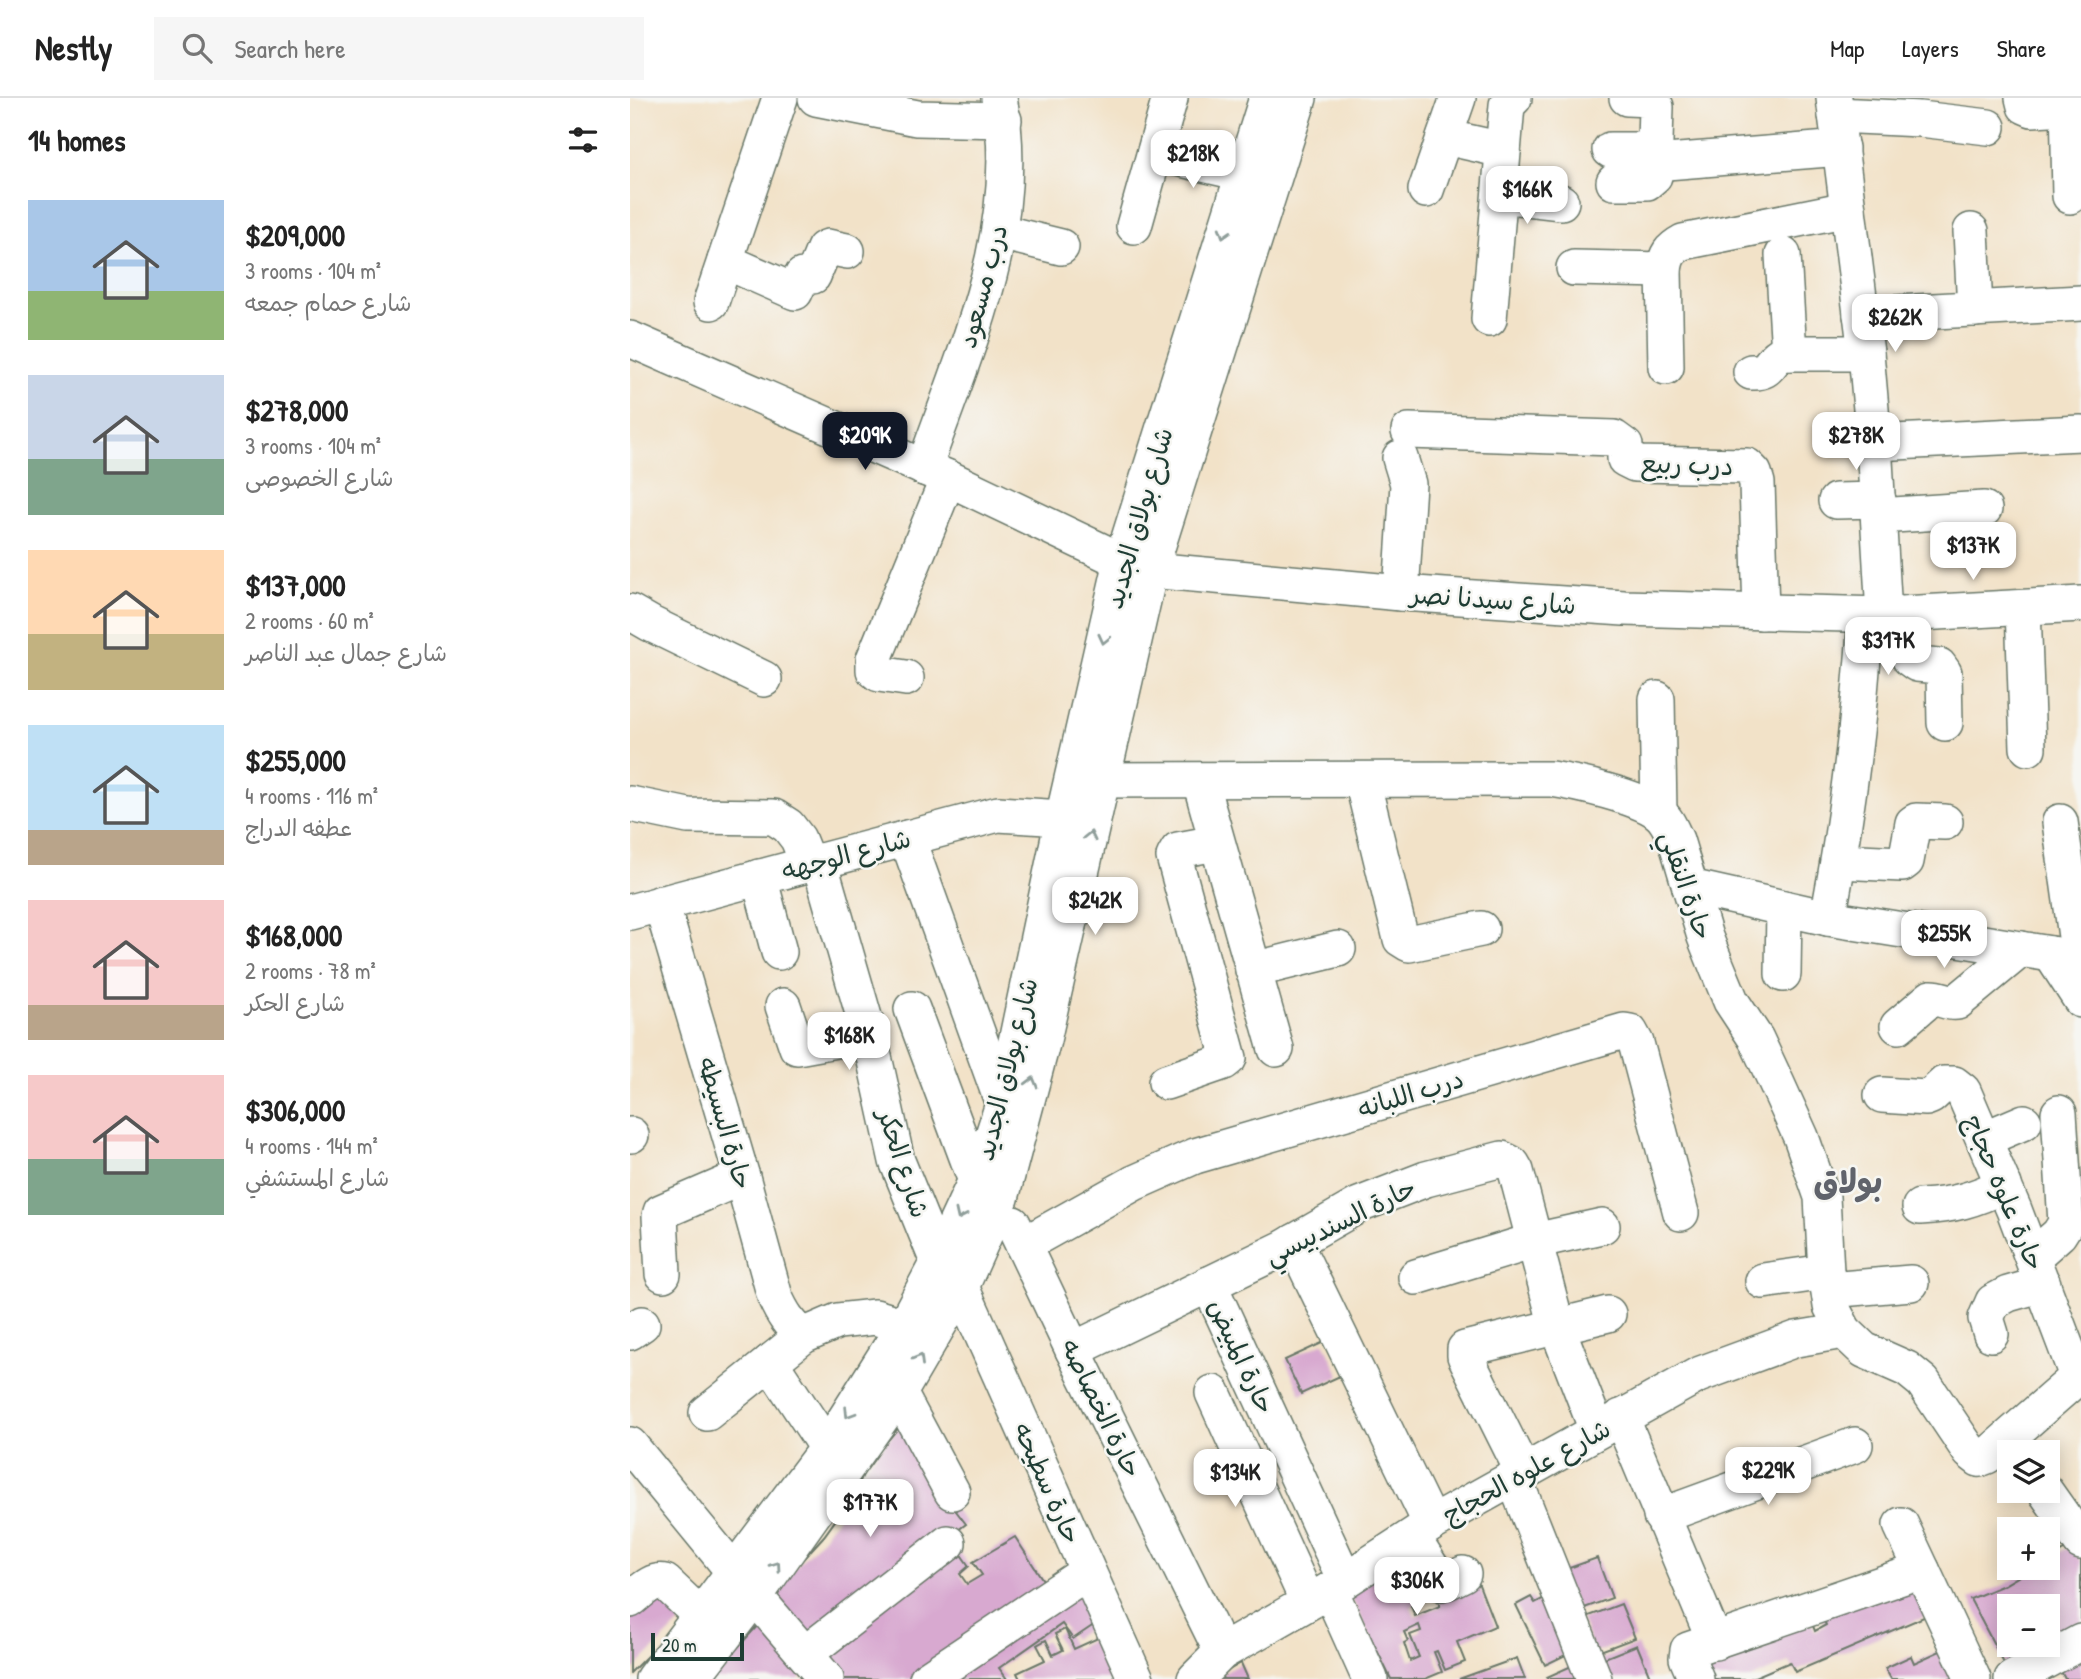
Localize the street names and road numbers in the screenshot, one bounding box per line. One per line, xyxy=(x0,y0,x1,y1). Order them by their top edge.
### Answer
street label: درب مسعود xyxy=(949,220,1015,352)
street label: شارع بولاق الجديد xyxy=(1095,423,1182,613)
street label: درب ربيع xyxy=(1640,445,1734,485)
street label: شارع سيدنا نصر xyxy=(1407,576,1577,623)
street label: شارع الوجهه xyxy=(777,820,915,889)
street label: حارة النقلي xyxy=(1646,826,1722,946)
street label: شارع بولاق الجديد xyxy=(966,974,1047,1164)
street label: حارة البسيطه xyxy=(690,1053,762,1193)
street label: درب اللبانه xyxy=(1352,1060,1468,1126)
street label: شارع الحكر xyxy=(868,1102,938,1222)
street label: حارة علوه حجاج xyxy=(1955,1109,2054,1276)
street label: حارة السندبيسي xyxy=(1258,1169,1424,1278)
street label: حارة المبيض xyxy=(1200,1293,1284,1419)
street label: حارة الخصاصه xyxy=(1053,1333,1151,1483)
street label: شارع علوه الحجاج xyxy=(1436,1410,1617,1533)
street label: حارة سطيحه xyxy=(1006,1417,1090,1549)

